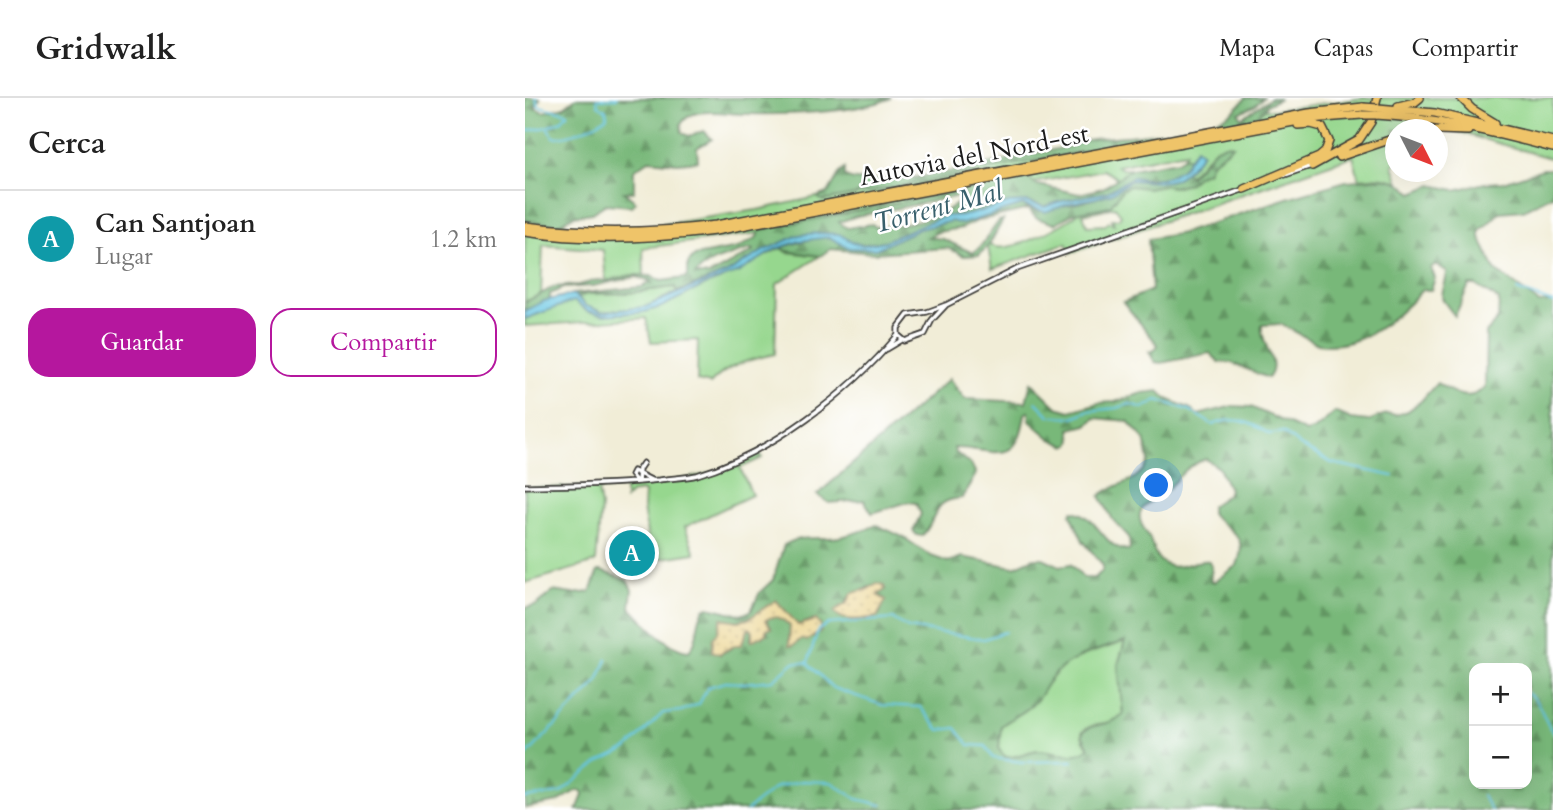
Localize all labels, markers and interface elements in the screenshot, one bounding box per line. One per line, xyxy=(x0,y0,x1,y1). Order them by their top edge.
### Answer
text: Gridwalk xyxy=(35,26,177,71)
text: Mapa xyxy=(1219,32,1275,65)
text: Capas xyxy=(1313,32,1373,65)
text: Compartir xyxy=(1411,32,1518,65)
street label: Autovia del Nord-est xyxy=(856,116,1092,194)
north arrow xyxy=(1385,119,1448,182)
text: Cerca xyxy=(28,123,106,164)
water label: Torrent Mal xyxy=(869,171,1008,243)
text: Can Santjoan xyxy=(95,206,256,241)
text: A xyxy=(42,224,60,255)
text: 1.2 km xyxy=(430,224,497,255)
text: Lugar xyxy=(95,241,153,272)
button: Guardar xyxy=(28,308,256,377)
button: Compartir xyxy=(270,308,497,377)
your location xyxy=(1139,468,1173,502)
pin: A xyxy=(609,527,655,579)
map controls xyxy=(1469,663,1532,789)
button: + xyxy=(1469,663,1532,726)
button: − xyxy=(1469,726,1532,789)

